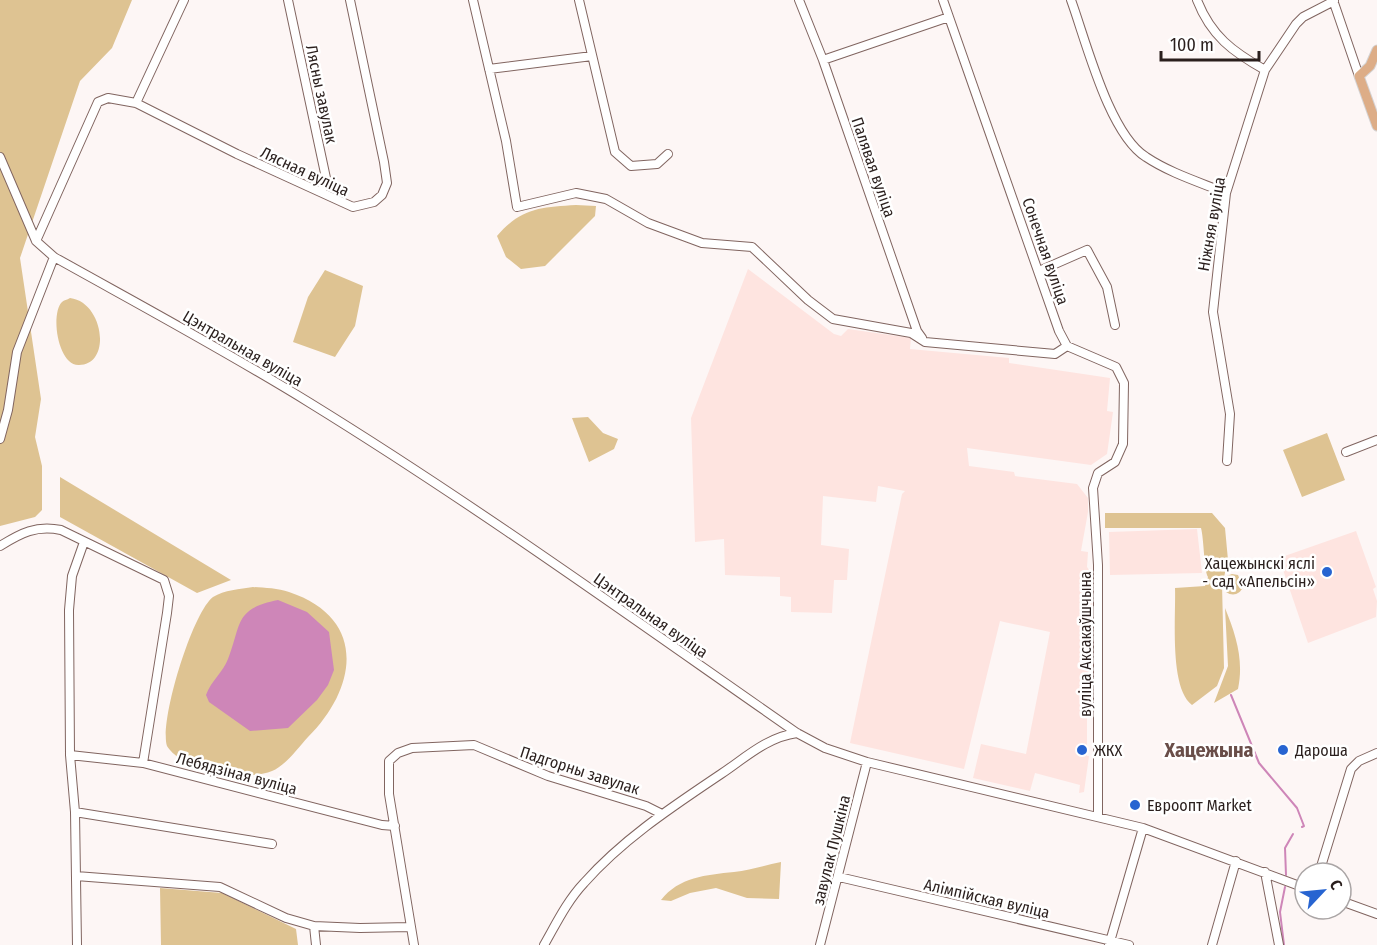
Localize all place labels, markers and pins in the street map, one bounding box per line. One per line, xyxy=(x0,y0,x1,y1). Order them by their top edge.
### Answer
place label: Хацежынскі яслі - сад «Апельсін» xyxy=(1202,554,1315,591)
marker: Хацежынскі яслі - сад «Апельсін» xyxy=(1320,565,1334,579)
place label: ЖКХ xyxy=(1094,741,1122,760)
place label: Дароша xyxy=(1294,741,1348,760)
marker: ЖКХ xyxy=(1075,743,1089,757)
marker: Дароша xyxy=(1276,743,1290,757)
place label: Евроопт Market xyxy=(1147,796,1252,815)
marker: Евроопт Market xyxy=(1128,798,1142,812)

